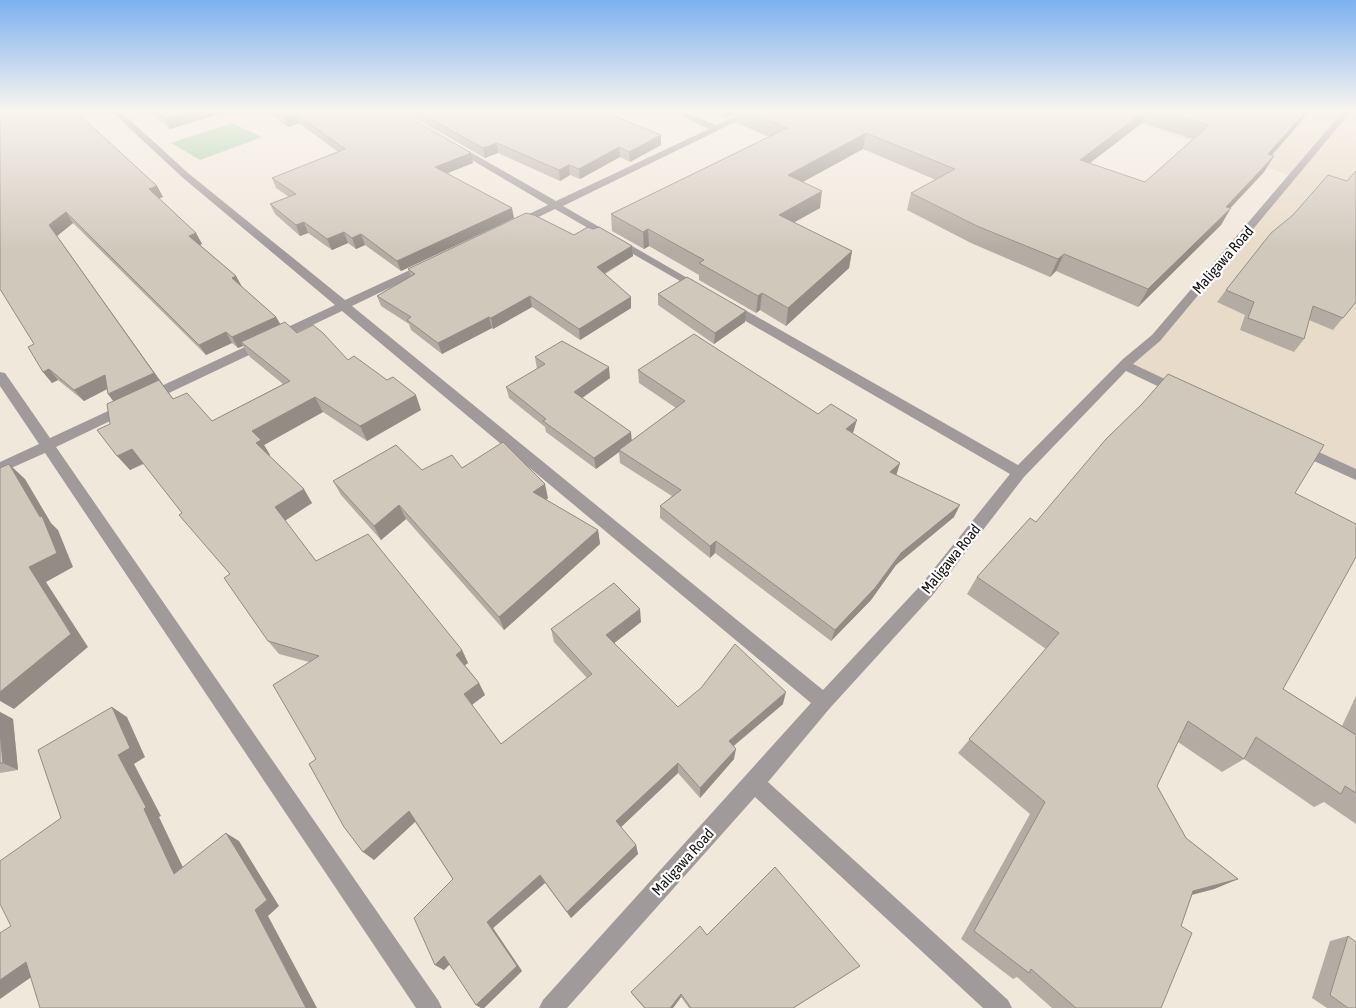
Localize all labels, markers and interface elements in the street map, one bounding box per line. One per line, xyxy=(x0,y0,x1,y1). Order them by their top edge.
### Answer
street label: Maligawa Road xyxy=(1189,222,1257,297)
street label: Maligawa Road xyxy=(918,521,984,597)
street label: Maligawa Road xyxy=(648,825,717,899)

